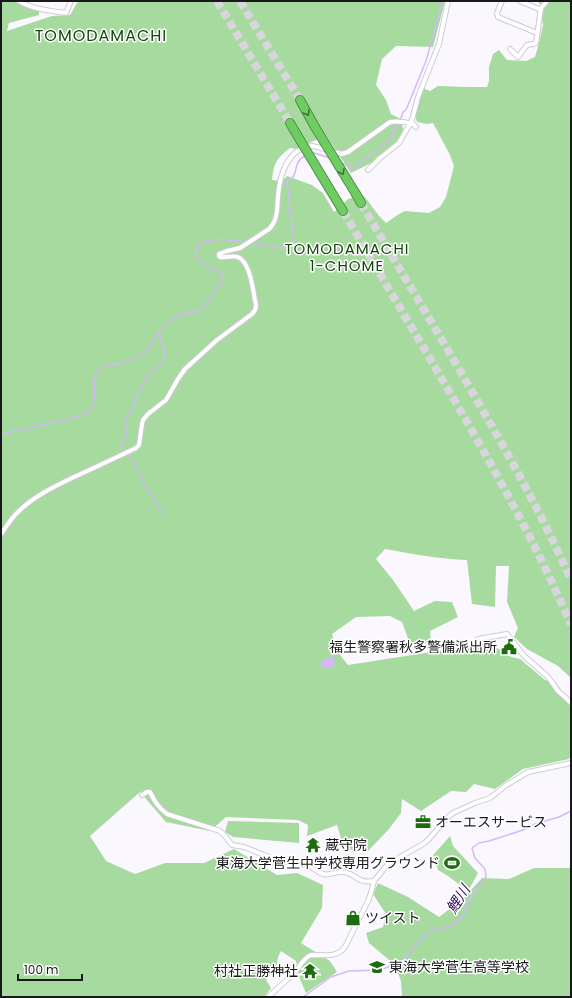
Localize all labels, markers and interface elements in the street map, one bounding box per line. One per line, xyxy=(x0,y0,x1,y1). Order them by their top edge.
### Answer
district label: TOMODAMACHI xyxy=(35,24,167,47)
one-way arrow xyxy=(303,109,310,117)
one-way arrow xyxy=(338,168,345,175)
district label: TOMODAMACHI 1-CHOME xyxy=(284,238,410,276)
place label: 福生警察署秋多警備派出所 xyxy=(329,637,497,657)
public building icon: 福生警察署秋多警備派出所 xyxy=(500,638,518,656)
place label: オーエスサービス xyxy=(435,812,547,832)
office icon: オーエスサービス xyxy=(414,813,432,831)
place label: 蔵守院 xyxy=(325,835,367,855)
temple icon: 蔵守院 xyxy=(304,836,322,854)
place label: 東海大学菅生中学校専用グラウンド xyxy=(216,853,440,873)
sports icon: 東海大学菅生中学校専用グラウンド xyxy=(443,854,461,872)
water label: 鯉川 xyxy=(441,879,476,917)
place label: ツイスト xyxy=(365,908,421,928)
shop icon: ツイスト xyxy=(344,909,362,927)
scale bar xyxy=(18,956,82,982)
place label: 東海大学菅生高等学校 xyxy=(389,957,529,977)
school or university icon: 東海大学菅生高等学校 xyxy=(368,958,386,976)
text: 100 m xyxy=(24,961,58,978)
place label: 村社正勝神社 xyxy=(214,961,298,981)
temple icon: 村社正勝神社 xyxy=(301,962,319,980)

